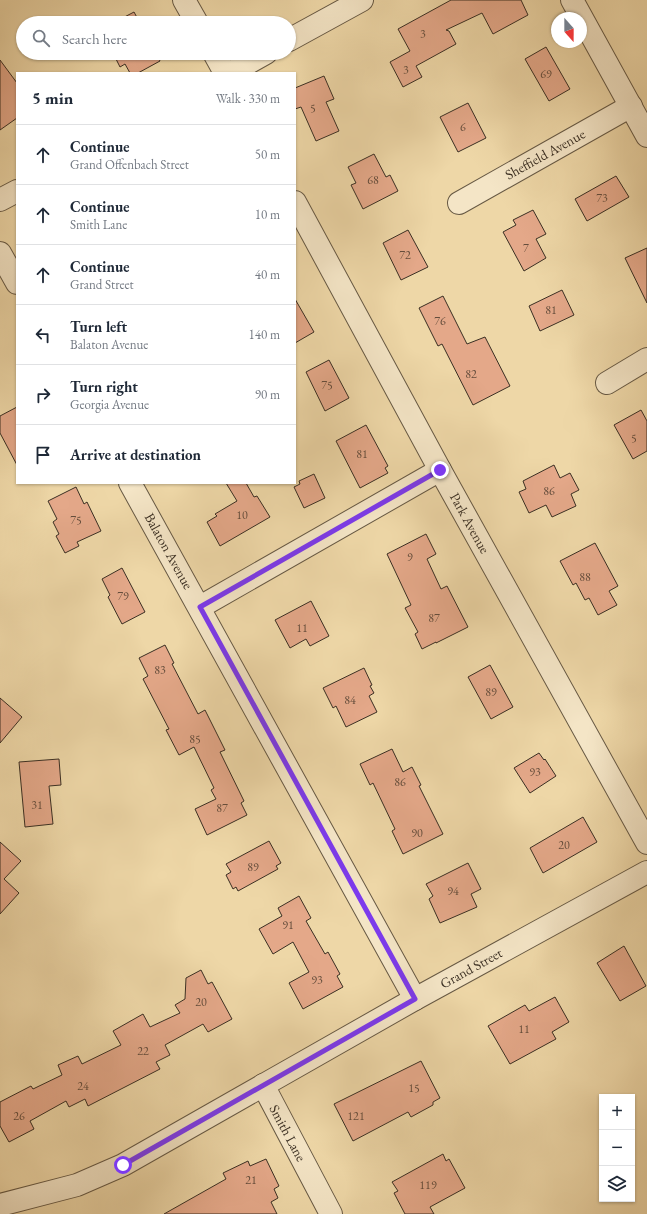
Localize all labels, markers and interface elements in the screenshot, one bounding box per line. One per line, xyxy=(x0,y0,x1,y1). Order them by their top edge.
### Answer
north arrow xyxy=(551,12,587,48)
search box xyxy=(16,16,296,60)
house number: 3 xyxy=(420,26,426,42)
icon: search xyxy=(30,27,52,49)
text: Search here xyxy=(62,29,127,48)
house number: 3 xyxy=(403,62,409,78)
house number: 69 xyxy=(540,66,552,82)
text: 5 min xyxy=(32,87,73,109)
text: Walk · 330 m xyxy=(216,90,280,107)
house number: 5 xyxy=(310,100,316,116)
house number: 6 xyxy=(460,119,466,135)
street label: Sheffield Avenue xyxy=(502,124,589,183)
text: Continue xyxy=(70,137,130,156)
icon: ahead xyxy=(32,144,54,166)
text: 50 m xyxy=(255,146,280,163)
text: Grand Offenbach Street xyxy=(70,156,189,173)
house number: 68 xyxy=(367,172,379,188)
house number: 73 xyxy=(596,190,608,206)
text: Continue xyxy=(70,197,130,216)
icon: ahead xyxy=(32,204,54,226)
text: 10 m xyxy=(255,206,280,223)
text: Smith Lane xyxy=(70,216,127,233)
house number: 7 xyxy=(523,240,529,256)
house number: 72 xyxy=(399,247,411,263)
text: Continue xyxy=(70,257,130,276)
icon: ahead xyxy=(32,264,54,286)
text: 40 m xyxy=(255,266,280,283)
text: Grand Street xyxy=(70,276,134,293)
house number: 81 xyxy=(545,302,557,318)
house number: 76 xyxy=(434,313,446,329)
text: Turn left xyxy=(70,317,127,336)
icon: left xyxy=(32,324,54,346)
text: 140 m xyxy=(249,326,280,343)
text: Balaton Avenue xyxy=(70,336,148,353)
house number: 82 xyxy=(465,366,477,382)
text: Turn right xyxy=(70,377,138,396)
house number: 75 xyxy=(321,377,333,393)
icon: right xyxy=(32,384,54,406)
text: 90 m xyxy=(255,386,280,403)
text: Georgia Avenue xyxy=(70,396,149,413)
house number: 5 xyxy=(631,430,637,446)
icon: arrive xyxy=(32,444,54,466)
text: Arrive at destination xyxy=(70,445,201,464)
house number: 81 xyxy=(356,446,368,462)
route end xyxy=(431,461,449,479)
house number: 86 xyxy=(543,483,555,499)
street label: Park Avenue xyxy=(446,489,494,557)
house number: 10 xyxy=(236,507,248,523)
street label: Balaton Avenue xyxy=(141,510,198,593)
house number: 75 xyxy=(70,512,82,528)
house number: 9 xyxy=(407,549,413,565)
house number: 88 xyxy=(579,569,591,585)
house number: 79 xyxy=(117,588,129,604)
house number: 87 xyxy=(428,610,440,626)
house number: 11 xyxy=(296,620,308,636)
house number: 83 xyxy=(154,662,166,678)
house number: 89 xyxy=(485,684,497,700)
house number: 84 xyxy=(344,692,356,708)
house number: 85 xyxy=(189,731,201,747)
house number: 93 xyxy=(529,764,541,780)
house number: 86 xyxy=(394,774,406,790)
house number: 31 xyxy=(31,797,43,813)
house number: 87 xyxy=(216,800,228,816)
house number: 90 xyxy=(411,825,423,841)
house number: 20 xyxy=(558,837,570,853)
house number: 89 xyxy=(247,859,259,875)
house number: 94 xyxy=(447,883,459,899)
house number: 91 xyxy=(282,917,294,933)
street label: Grand Street xyxy=(437,943,506,992)
house number: 93 xyxy=(311,972,323,988)
house number: 20 xyxy=(195,994,207,1010)
house number: 11 xyxy=(518,1021,530,1037)
house number: 22 xyxy=(137,1043,149,1059)
house number: 24 xyxy=(77,1078,89,1094)
house number: 15 xyxy=(408,1080,420,1096)
map controls xyxy=(599,1094,635,1202)
button: + xyxy=(599,1094,635,1130)
street label: Smith Lane xyxy=(266,1101,311,1165)
house number: 26 xyxy=(13,1108,25,1124)
house number: 121 xyxy=(347,1108,365,1124)
button: − xyxy=(599,1130,635,1166)
route start xyxy=(114,1156,132,1174)
button: layers xyxy=(599,1166,635,1202)
house number: 21 xyxy=(245,1172,257,1188)
house number: 119 xyxy=(419,1177,437,1193)

